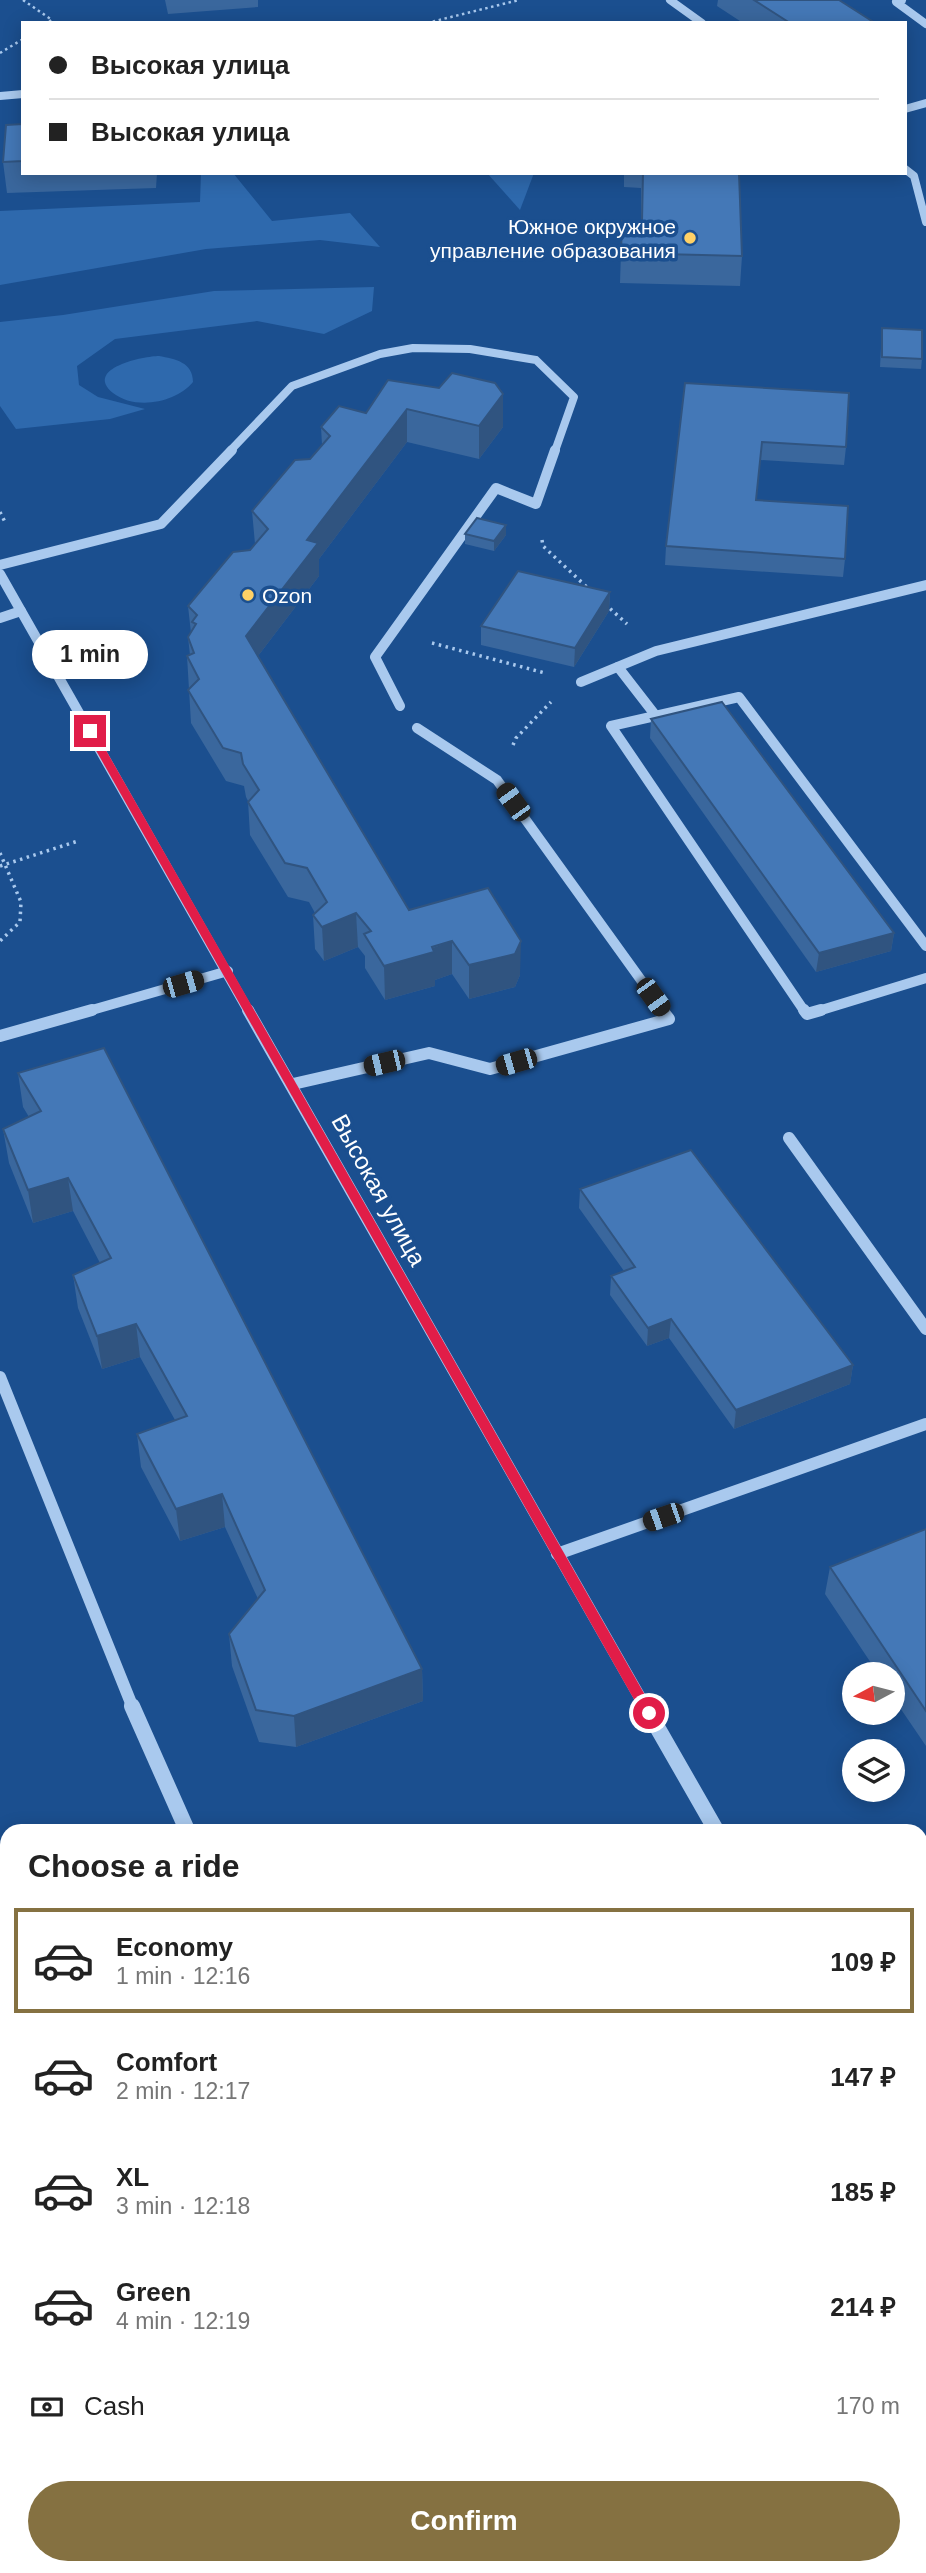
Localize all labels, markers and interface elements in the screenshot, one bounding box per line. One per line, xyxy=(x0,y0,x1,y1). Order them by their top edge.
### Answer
text: Высокая улица xyxy=(91,50,290,80)
text: Высокая улица xyxy=(91,117,290,147)
place label: Южное окружное управление образования xyxy=(430,215,676,262)
marker: Южное окружное управление образования xyxy=(682,230,698,246)
place label: Ozon xyxy=(262,584,312,607)
marker: Ozon xyxy=(240,587,256,603)
callout: 1 min xyxy=(32,630,148,678)
text: 1 min xyxy=(60,641,120,667)
route end xyxy=(74,715,106,747)
car xyxy=(493,779,534,825)
car xyxy=(160,968,207,1000)
car xyxy=(633,974,674,1020)
car xyxy=(493,1046,540,1078)
car xyxy=(362,1048,407,1078)
street label: Высокая улица xyxy=(326,1110,432,1271)
car xyxy=(640,1500,687,1534)
north arrow xyxy=(842,1662,905,1726)
map controls xyxy=(842,1662,905,1802)
route start xyxy=(633,1697,665,1729)
button: layers xyxy=(842,1739,905,1802)
text: Choose a ride xyxy=(28,1848,240,1884)
icon: car xyxy=(32,1929,95,1992)
text: Economy xyxy=(116,1932,233,1962)
text: 109 ₽ xyxy=(830,1947,896,1977)
text: 1 min · 12:16 xyxy=(116,1963,250,1989)
icon: car xyxy=(32,2044,95,2107)
text: Comfort xyxy=(116,2047,217,2077)
text: 147 ₽ xyxy=(830,2062,896,2092)
text: 2 min · 12:17 xyxy=(116,2078,250,2104)
icon: car xyxy=(32,2159,95,2222)
text: XL xyxy=(116,2162,149,2192)
text: 185 ₽ xyxy=(830,2177,896,2207)
text: 3 min · 12:18 xyxy=(116,2193,250,2219)
icon: car xyxy=(32,2274,95,2337)
text: Green xyxy=(116,2277,191,2307)
text: 214 ₽ xyxy=(830,2292,896,2322)
text: 4 min · 12:19 xyxy=(116,2308,250,2334)
icon: cash xyxy=(28,2388,66,2426)
text: Cash xyxy=(84,2391,145,2421)
text: 170 m xyxy=(836,2393,900,2419)
button: Confirm xyxy=(28,2481,900,2561)

